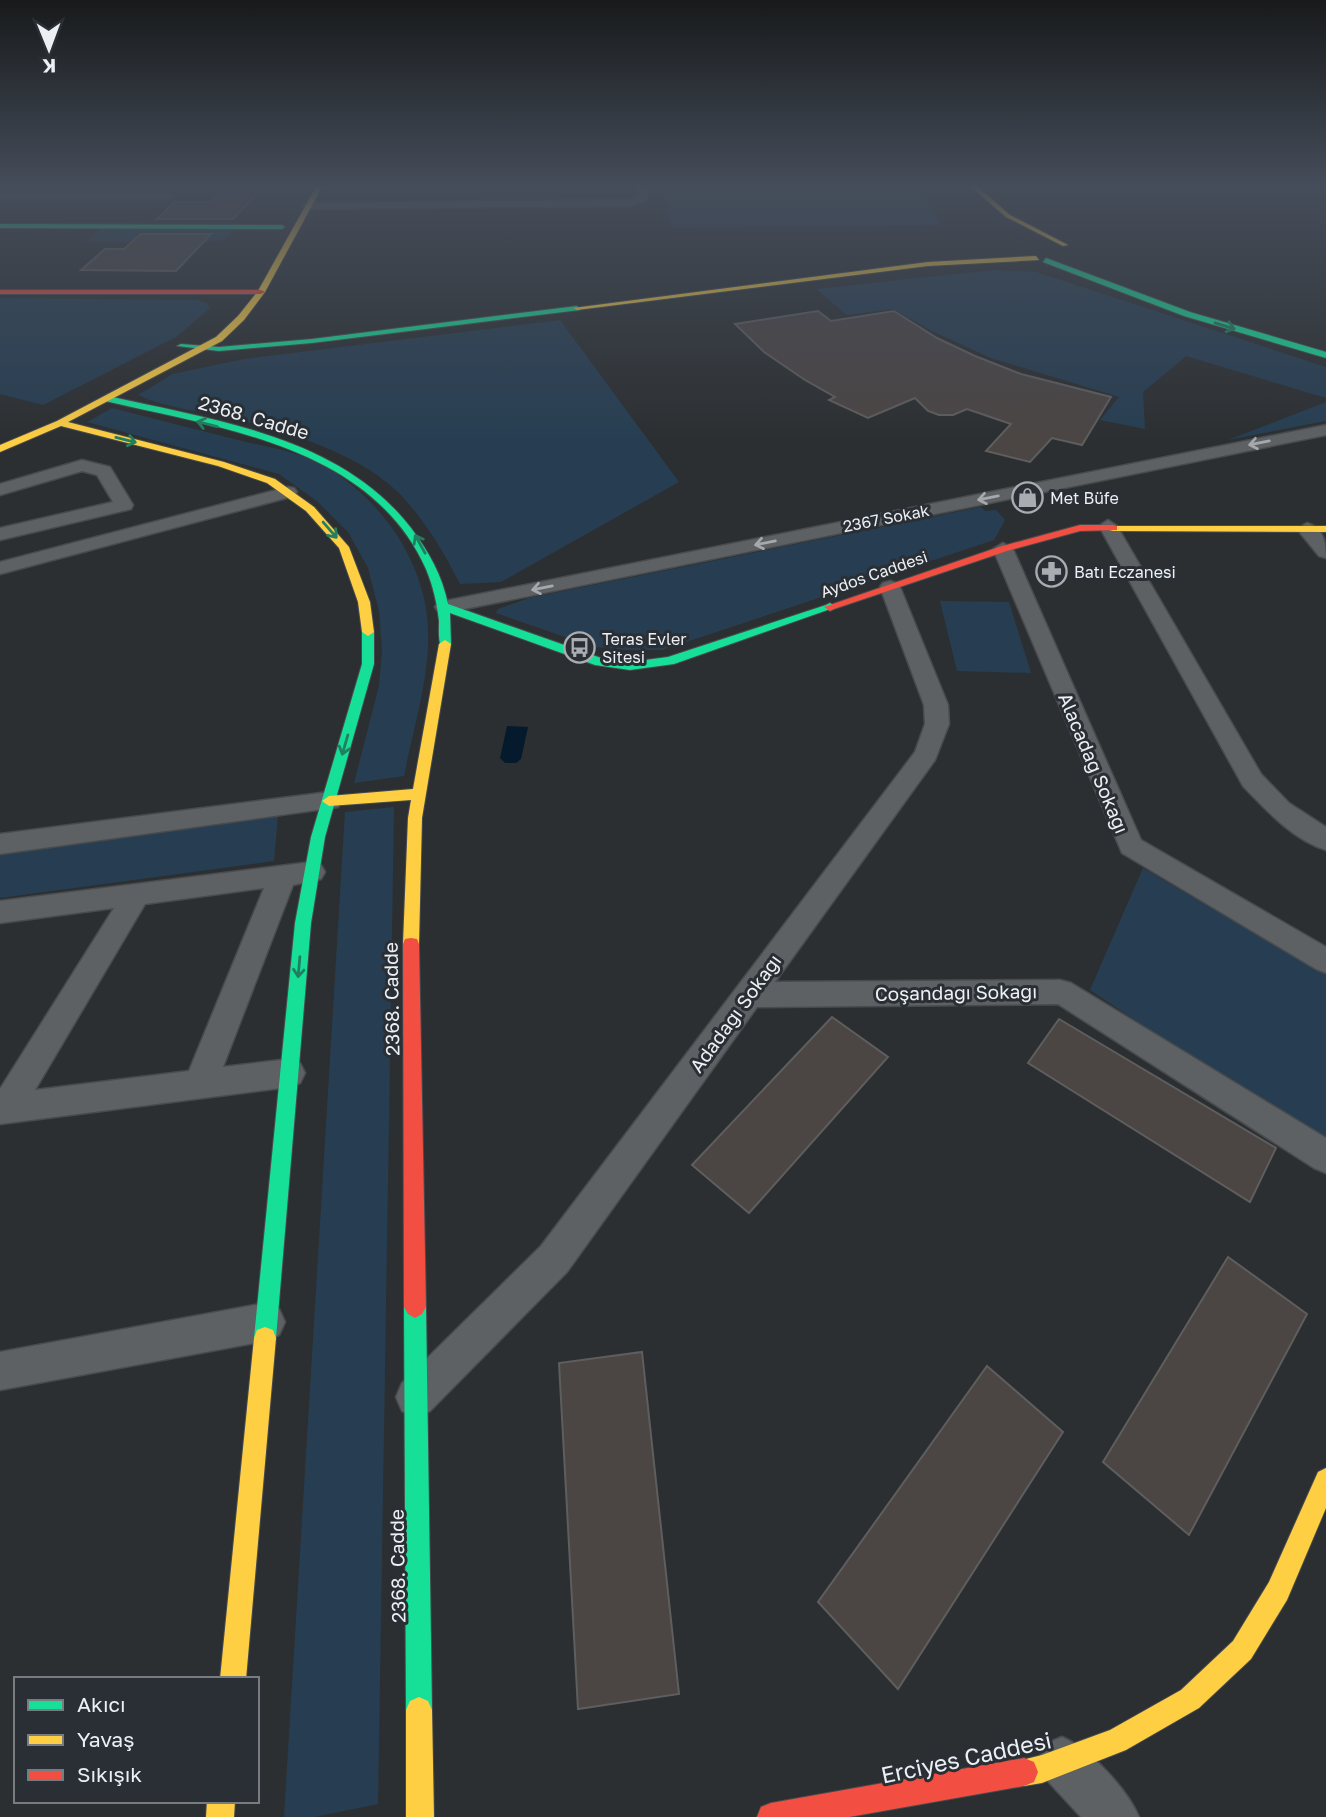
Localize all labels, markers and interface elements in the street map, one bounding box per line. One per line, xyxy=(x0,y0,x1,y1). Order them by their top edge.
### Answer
north arrow xyxy=(14,14,84,84)
text: K xyxy=(42,55,56,78)
one-way arrow xyxy=(1213,321,1235,333)
street label: 2368. Cadde xyxy=(196,390,312,444)
one-way arrow xyxy=(197,417,219,430)
one-way arrow xyxy=(115,434,137,447)
one-way arrow xyxy=(1248,437,1271,451)
shop icon: Met Büfe xyxy=(1010,481,1044,515)
place label: Met Büfe xyxy=(1050,488,1119,508)
one-way arrow xyxy=(977,491,1000,505)
street label: 2367 Sokak xyxy=(841,500,931,536)
one-way arrow xyxy=(322,521,338,539)
one-way arrow xyxy=(413,534,426,555)
one-way arrow xyxy=(754,536,777,550)
street label: Aydos Caddesi xyxy=(818,546,930,602)
pharmacy icon: Batı Eczanesi xyxy=(1034,555,1068,589)
place label: Batı Eczanesi xyxy=(1074,562,1176,582)
one-way arrow xyxy=(531,581,554,595)
place label: Teras Evler Sitesi xyxy=(602,629,686,667)
bus stop icon: Teras Evler Sitesi xyxy=(562,631,596,665)
street label: Alacadağ Sokağı xyxy=(1054,689,1134,837)
one-way arrow xyxy=(338,733,351,756)
street label: 2368. Cadde xyxy=(379,942,403,1056)
street label: Adadağı Sokağı xyxy=(684,949,786,1077)
one-way arrow xyxy=(292,956,305,978)
street label: Coşandağı Sokağı xyxy=(875,979,1037,1005)
street label: 2368. Cadde xyxy=(385,1509,409,1623)
legend xyxy=(14,1677,259,1803)
text: Akıcı xyxy=(77,1691,126,1717)
street label: Erciyes Caddesi xyxy=(878,1725,1054,1789)
text: Yavaş xyxy=(77,1726,134,1752)
text: Sıkışık xyxy=(77,1761,142,1787)

